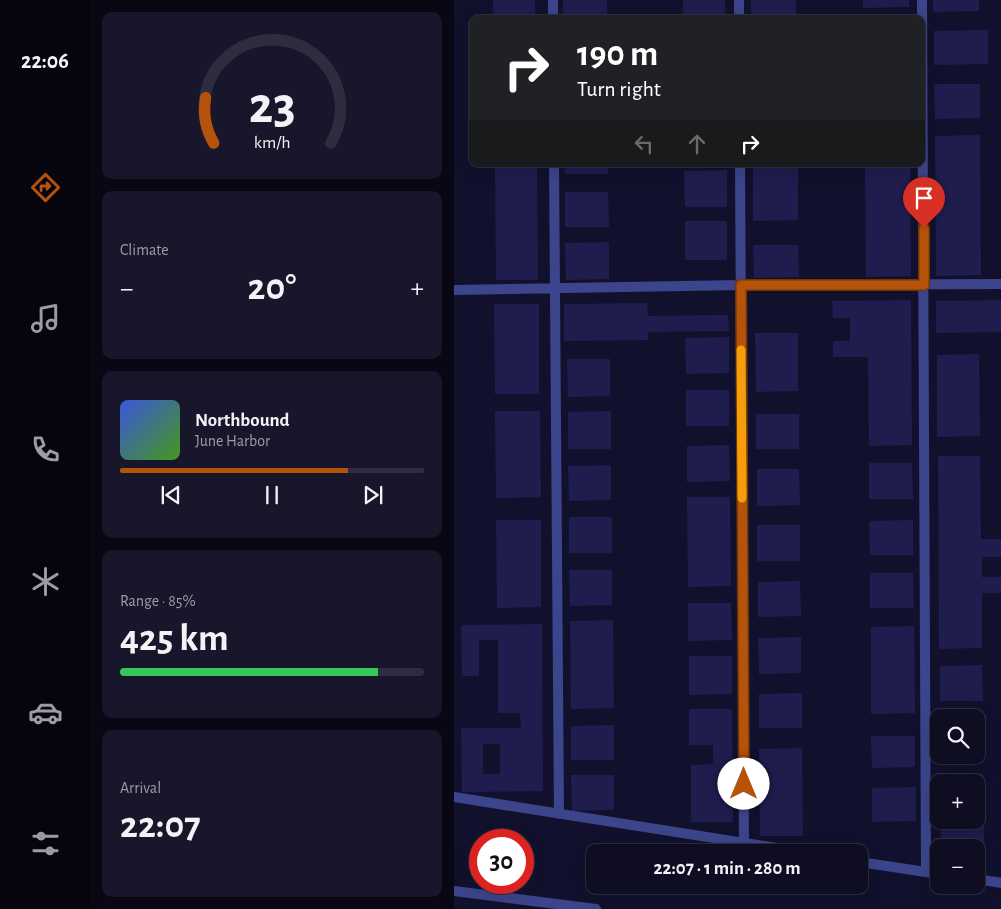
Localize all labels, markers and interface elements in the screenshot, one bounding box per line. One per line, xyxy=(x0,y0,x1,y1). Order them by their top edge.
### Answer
icon: right xyxy=(494,35,559,100)
text: 190 m xyxy=(577,37,658,72)
text: 22:06 xyxy=(21,50,69,72)
text: Turn right xyxy=(577,78,661,100)
text: 23 xyxy=(249,80,295,132)
icon: left xyxy=(630,130,658,158)
icon: ahead xyxy=(683,130,711,158)
icon: right xyxy=(736,130,764,158)
text: km/h xyxy=(254,134,290,152)
icon: directions xyxy=(28,170,63,205)
pin xyxy=(903,177,945,228)
icon: arrive xyxy=(910,184,938,212)
text: Climate xyxy=(120,242,169,258)
text: 20° xyxy=(248,269,296,307)
text: − xyxy=(120,275,133,303)
text: + xyxy=(411,275,424,303)
icon: music xyxy=(28,301,63,336)
text: Northbound xyxy=(195,411,290,430)
icon: phone xyxy=(28,432,63,467)
text: June Harbor xyxy=(195,433,270,449)
icon: previous xyxy=(157,481,185,509)
icon: pause xyxy=(258,481,286,509)
icon: next xyxy=(359,481,387,509)
icon: climate xyxy=(28,564,63,599)
text: Range · 85% xyxy=(120,593,196,609)
text: 425 km xyxy=(120,620,229,658)
icon: car xyxy=(28,695,63,730)
map controls xyxy=(930,709,985,894)
button: search xyxy=(930,709,985,764)
position arrow xyxy=(717,757,769,809)
button: + xyxy=(930,774,985,829)
text: Arrival xyxy=(120,780,161,796)
text: 22:07 xyxy=(120,807,201,845)
icon: filters xyxy=(28,826,63,861)
speed limit sign: 30 xyxy=(469,829,534,894)
button: − xyxy=(930,839,985,894)
text: 22:07 · 1 min · 280 m xyxy=(653,859,801,878)

